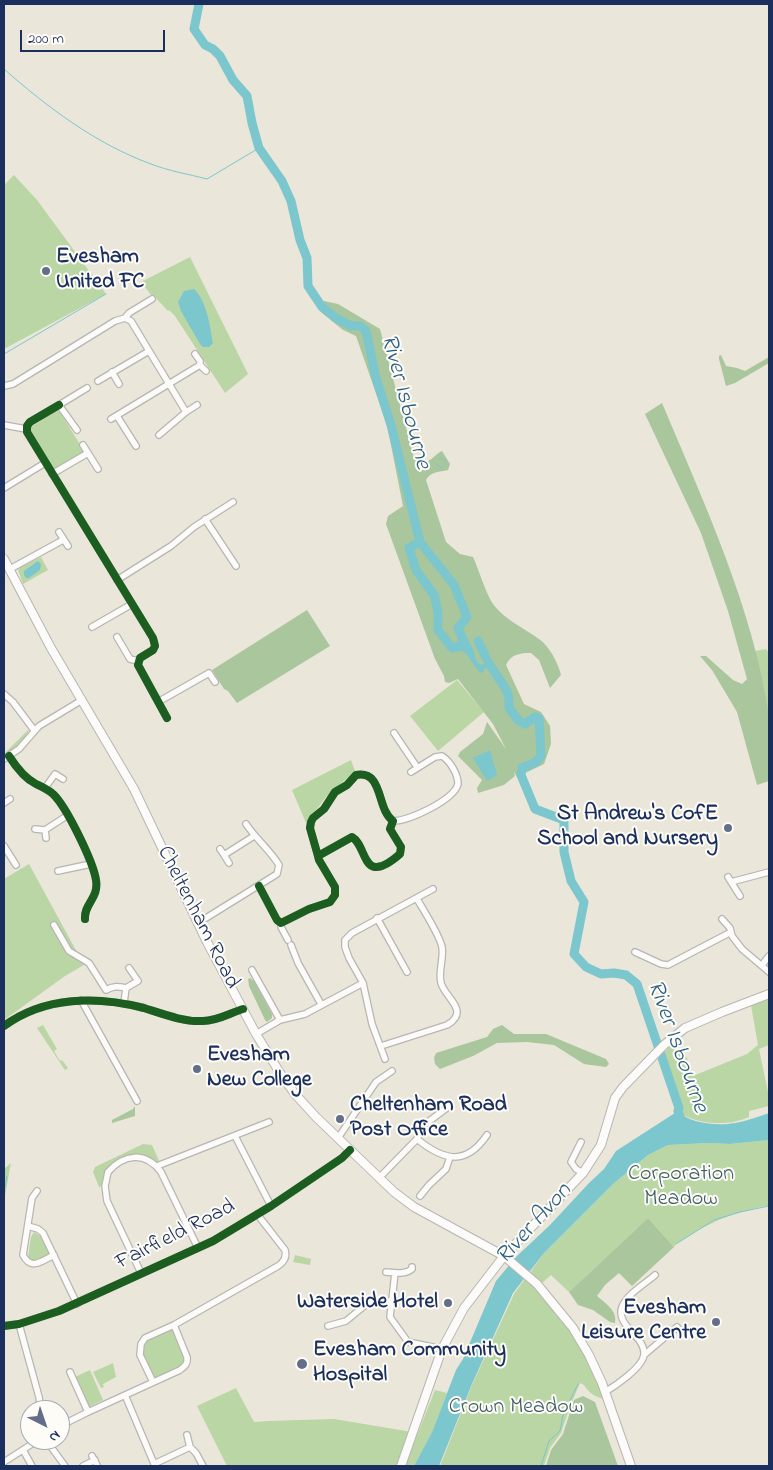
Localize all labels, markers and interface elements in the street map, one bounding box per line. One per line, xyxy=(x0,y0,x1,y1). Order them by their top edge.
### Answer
scale bar xyxy=(22,20,168,52)
text: 200 m xyxy=(28,28,64,50)
place label: Evesham United FC xyxy=(56,245,144,296)
marker: Evesham United FC xyxy=(40,265,52,277)
water label: River Isbourne xyxy=(372,331,436,473)
place label: St Andrew's CofE School and Nursery xyxy=(537,802,718,854)
marker: St Andrew's CofE School and Nursery xyxy=(722,822,734,834)
street label: Cheltenham Road xyxy=(150,842,244,994)
water label: River Isbourne xyxy=(639,977,713,1117)
place label: Evesham New College xyxy=(207,1043,311,1094)
marker: Evesham New College xyxy=(191,1063,203,1075)
place label: Cheltenham Road Post Office xyxy=(350,1093,507,1144)
marker: Cheltenham Road Post Office xyxy=(334,1113,346,1125)
park label: Corporation Meadow xyxy=(628,1162,734,1214)
water label: River Avon xyxy=(491,1178,579,1272)
street label: Fairfield Road xyxy=(112,1195,240,1277)
place label: Waterside Hotel xyxy=(297,1290,438,1316)
place label: Evesham Leisure Centre xyxy=(581,1296,706,1348)
marker: Waterside Hotel xyxy=(442,1297,454,1309)
marker: Evesham Leisure Centre xyxy=(710,1316,722,1328)
place label: Evesham Community Hospital xyxy=(313,1338,506,1390)
marker: Evesham Community Hospital xyxy=(295,1357,309,1371)
park label: Crown Meadow xyxy=(449,1395,583,1421)
north arrow xyxy=(20,1400,70,1450)
text: N xyxy=(44,1425,65,1447)

